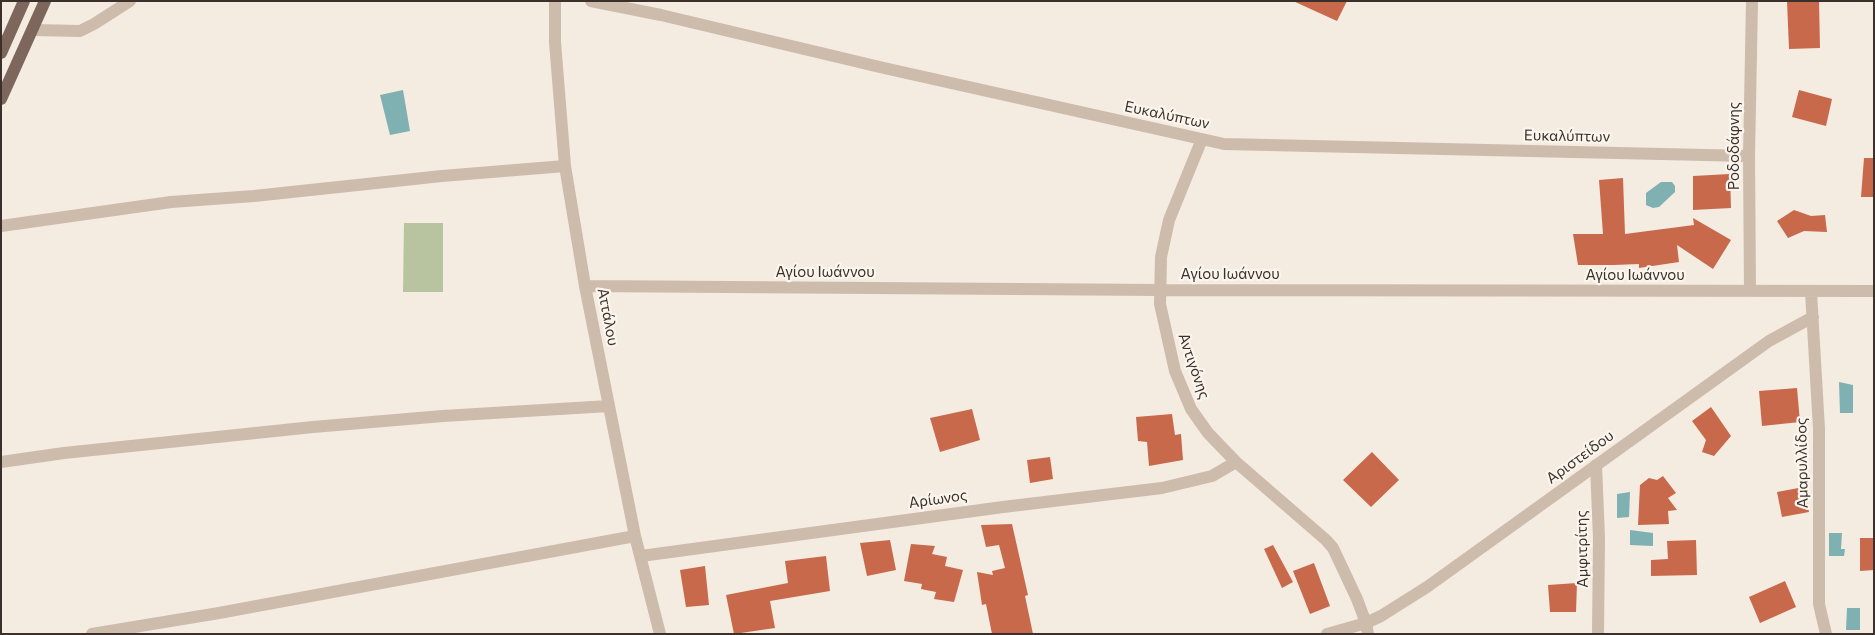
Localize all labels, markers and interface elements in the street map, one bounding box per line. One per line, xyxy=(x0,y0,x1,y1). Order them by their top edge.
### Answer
street label: Ευκαλύπτων xyxy=(1123,97,1211,133)
street label: Ροδοδάφνης xyxy=(1725,102,1743,190)
street label: Ευκαλύπτων xyxy=(1524,126,1610,146)
street label: Αγίου Ιωάννου xyxy=(775,263,875,281)
street label: Αγίου Ιωάννου xyxy=(1180,265,1280,283)
street label: Αγίου Ιωάννου xyxy=(1585,266,1685,284)
street label: Αττάλου xyxy=(594,287,622,347)
street label: Αντιγόνης xyxy=(1174,331,1214,401)
street label: Αμαρυλλίδος xyxy=(1792,417,1812,509)
street label: Αριστείδου xyxy=(1543,427,1617,487)
street label: Αρίωνος xyxy=(908,486,968,512)
street label: Αμφιτρίτης xyxy=(1572,510,1592,588)

